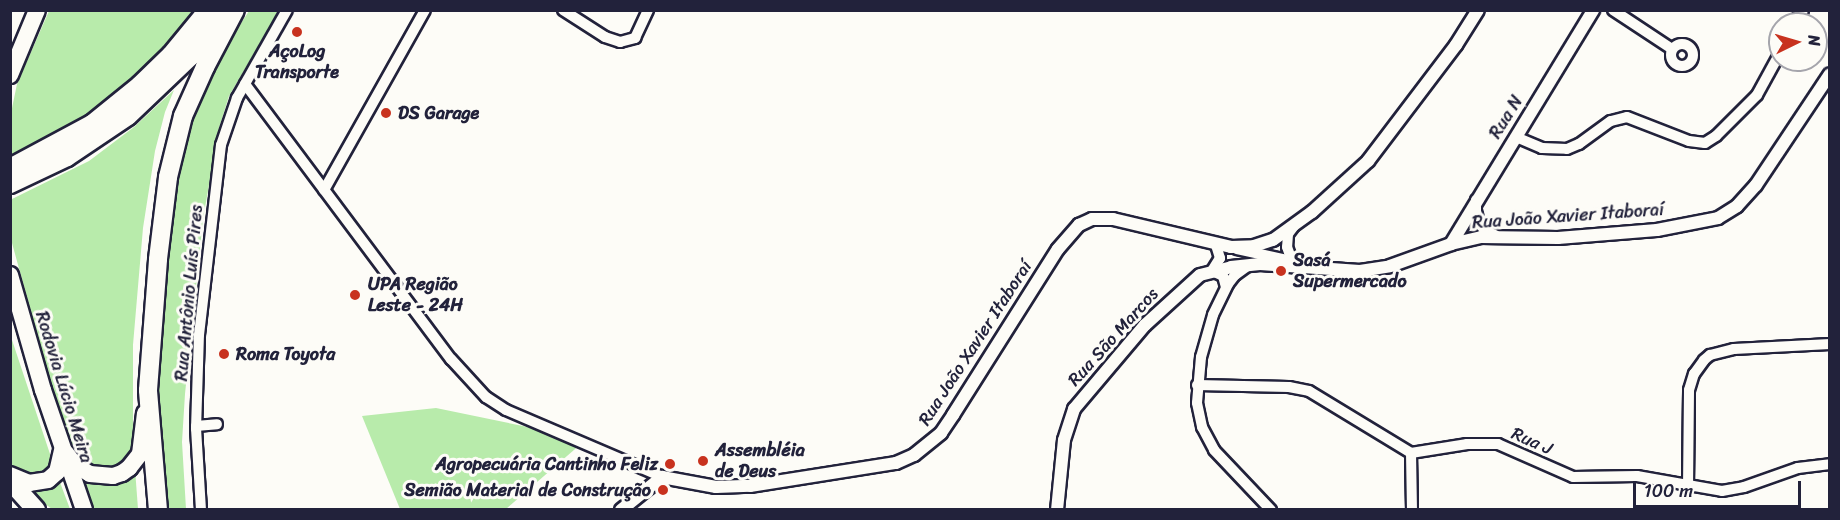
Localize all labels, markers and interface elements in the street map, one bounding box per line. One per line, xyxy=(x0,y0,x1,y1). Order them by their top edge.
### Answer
north arrow xyxy=(1768,12,1828,72)
marker: AçoLog Transporte xyxy=(290,25,304,39)
text: N xyxy=(1800,34,1829,47)
place label: AçoLog Transporte xyxy=(255,41,339,84)
street label: Rua N xyxy=(1484,91,1528,143)
place label: DS Garage xyxy=(398,102,479,124)
marker: DS Garage xyxy=(379,106,393,120)
street label: Rua João Xavier Itaboraí xyxy=(1471,199,1665,233)
street label: Rua Antônio Luís Pires xyxy=(170,203,208,383)
place label: Sasá Supermercado xyxy=(1293,250,1407,292)
street label: Rua João Xavier Itaboraí xyxy=(914,256,1036,430)
marker: Sasá Supermercado xyxy=(1274,264,1288,278)
place label: UPA Região Leste - 24H xyxy=(368,274,463,316)
street label: Rua São Marcos xyxy=(1063,283,1163,391)
marker: UPA Região Leste - 24H xyxy=(346,286,364,304)
street label: Rodovia Lúcio Meira xyxy=(31,309,97,465)
place label: Roma Toyota xyxy=(236,343,337,365)
marker: Roma Toyota xyxy=(217,347,231,361)
street label: Rua J xyxy=(1508,422,1556,460)
place label: Assembléia de Deus xyxy=(715,440,805,482)
place label: Agropecuária Cantinho Feliz xyxy=(435,453,658,475)
marker: Assembléia de Deus xyxy=(696,454,710,468)
marker: Agropecuária Cantinho Feliz xyxy=(663,457,677,471)
scale bar xyxy=(1636,469,1804,507)
text: 100 m xyxy=(1644,475,1693,507)
place label: Semião Material de Construção xyxy=(404,479,651,501)
marker: Semião Material de Construção xyxy=(656,483,670,497)

